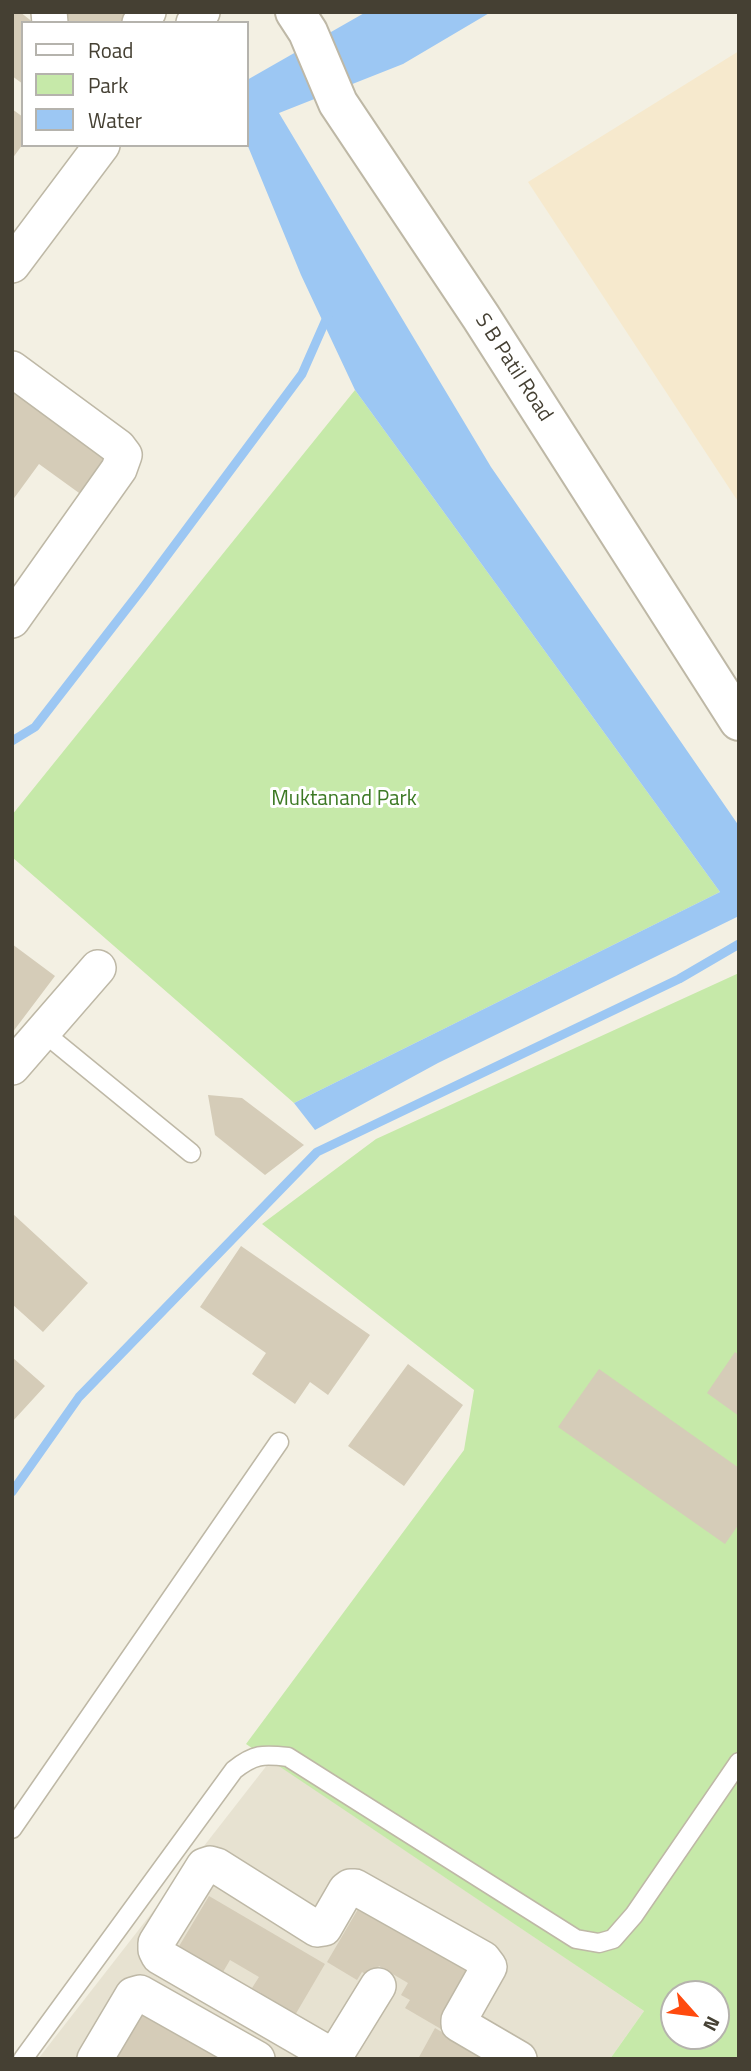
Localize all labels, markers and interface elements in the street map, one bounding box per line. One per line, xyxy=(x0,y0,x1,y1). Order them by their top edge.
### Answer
legend xyxy=(21,21,248,147)
text: Road xyxy=(88,34,133,66)
text: Park xyxy=(88,69,128,101)
text: Water xyxy=(88,104,142,136)
street label: S B Patil Road xyxy=(469,309,557,427)
park label: Muktanand Park xyxy=(271,787,417,813)
north arrow xyxy=(660,1980,730,2050)
text: N xyxy=(696,2012,728,2037)

